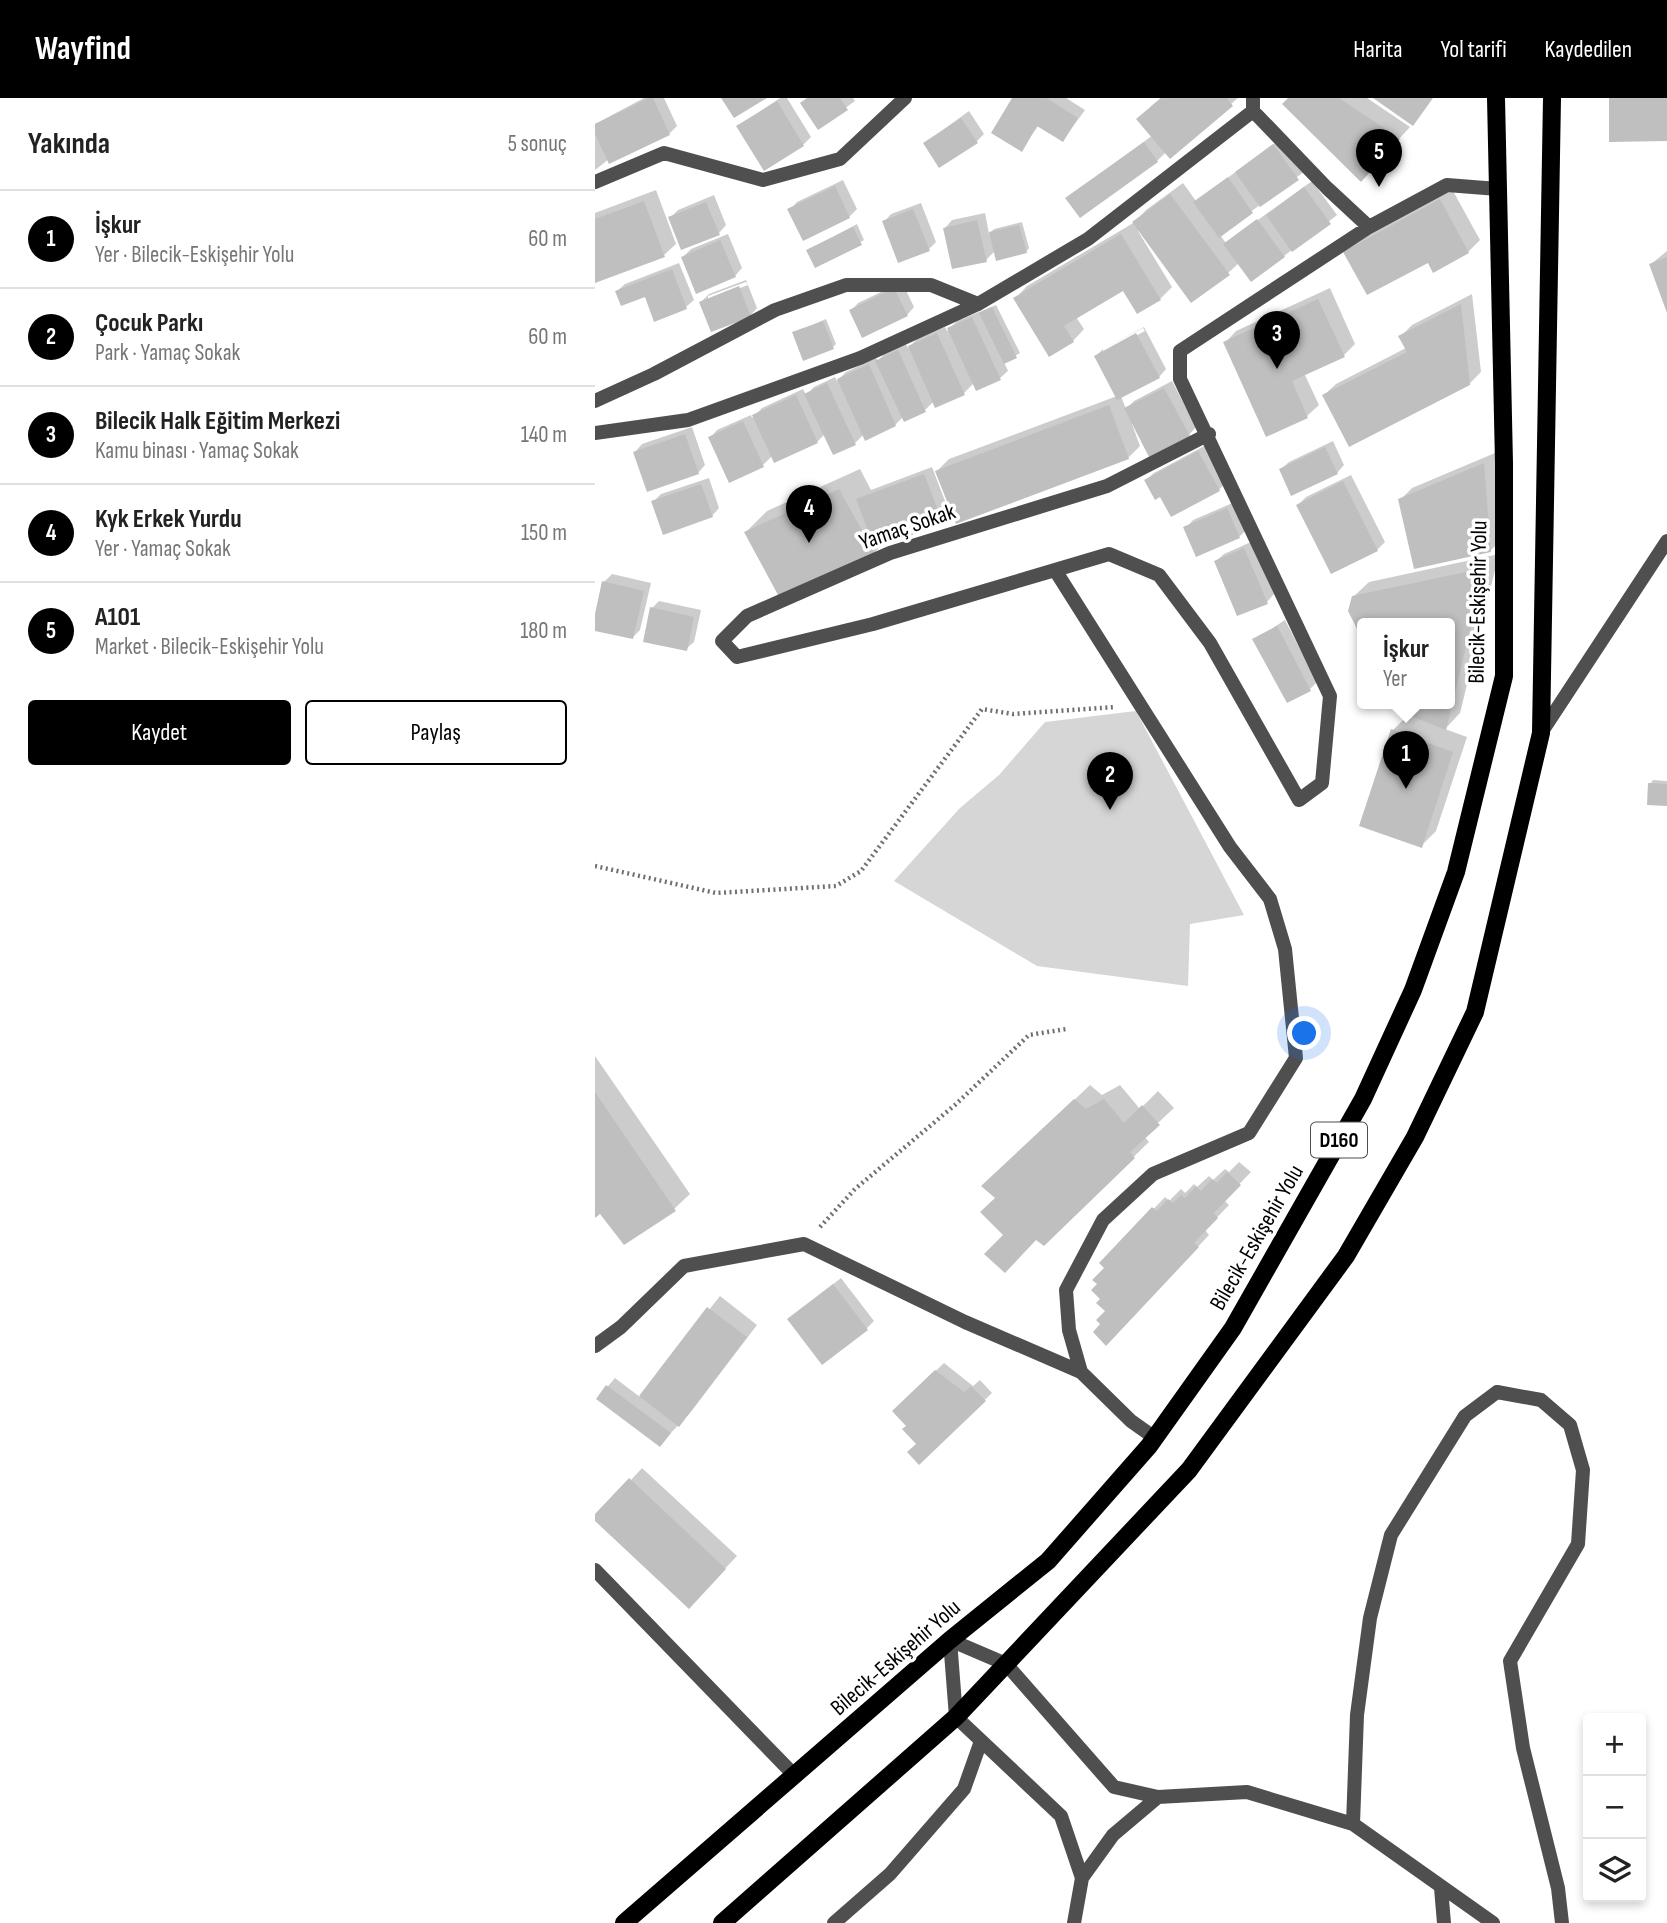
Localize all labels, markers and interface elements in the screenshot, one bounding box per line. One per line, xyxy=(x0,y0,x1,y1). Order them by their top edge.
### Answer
text: Wayfind xyxy=(35,29,131,69)
text: Harita xyxy=(1353,35,1403,64)
text: Yol tarifi xyxy=(1441,35,1507,64)
text: Kaydedilen xyxy=(1545,35,1632,64)
text: Yakında xyxy=(28,126,110,162)
pin: 5 xyxy=(1356,129,1402,187)
text: 5 sonuç xyxy=(508,130,567,158)
text: İşkur xyxy=(95,210,141,241)
text: 1 xyxy=(46,225,56,253)
text: 60 m xyxy=(528,225,567,253)
text: Yer · Bilecik-Eskişehir Yolu xyxy=(95,241,294,269)
text: Çocuk Parkı xyxy=(95,308,203,339)
pin: 3 xyxy=(1254,311,1300,369)
text: 2 xyxy=(46,323,56,351)
text: 60 m xyxy=(528,323,567,351)
text: Park · Yamaç Sokak xyxy=(95,339,240,367)
text: Bilecik Halk Eğitim Merkezi xyxy=(95,406,340,437)
text: 3 xyxy=(46,421,56,449)
text: 140 m xyxy=(521,421,567,449)
text: Kamu binası · Yamaç Sokak xyxy=(95,437,299,465)
pin: 4 xyxy=(786,485,832,543)
street label: Yamaç Sokak xyxy=(856,497,959,556)
text: Kyk Erkek Yurdu xyxy=(95,504,242,535)
text: 4 xyxy=(46,519,56,547)
text: 150 m xyxy=(521,519,567,547)
street label: Bilecik-Eskişehir Yolu xyxy=(1463,520,1493,684)
text: Yer · Yamaç Sokak xyxy=(95,535,231,563)
text: A101 xyxy=(95,602,140,633)
text: 5 xyxy=(46,617,56,645)
text: 180 m xyxy=(520,617,567,645)
popup xyxy=(1357,618,1455,709)
text: Market · Bilecik-Eskişehir Yolu xyxy=(95,633,324,661)
text: İşkur xyxy=(1383,634,1429,665)
text: Yer xyxy=(1383,665,1407,693)
button: Kaydet xyxy=(28,700,291,765)
button: Paylaş xyxy=(305,700,567,765)
pin: 1 xyxy=(1383,731,1429,789)
pin: 2 xyxy=(1087,752,1133,810)
your location xyxy=(1287,1016,1321,1050)
road number: D160 xyxy=(1311,1122,1367,1158)
street label: Bilecik-Eskişehir Yolu xyxy=(1204,1160,1310,1315)
street label: Bilecik-Eskişehir Yolu xyxy=(825,1594,966,1722)
map controls xyxy=(1583,1713,1646,1902)
button: + xyxy=(1583,1713,1646,1776)
button: − xyxy=(1583,1776,1646,1839)
button: layers xyxy=(1583,1839,1646,1902)

